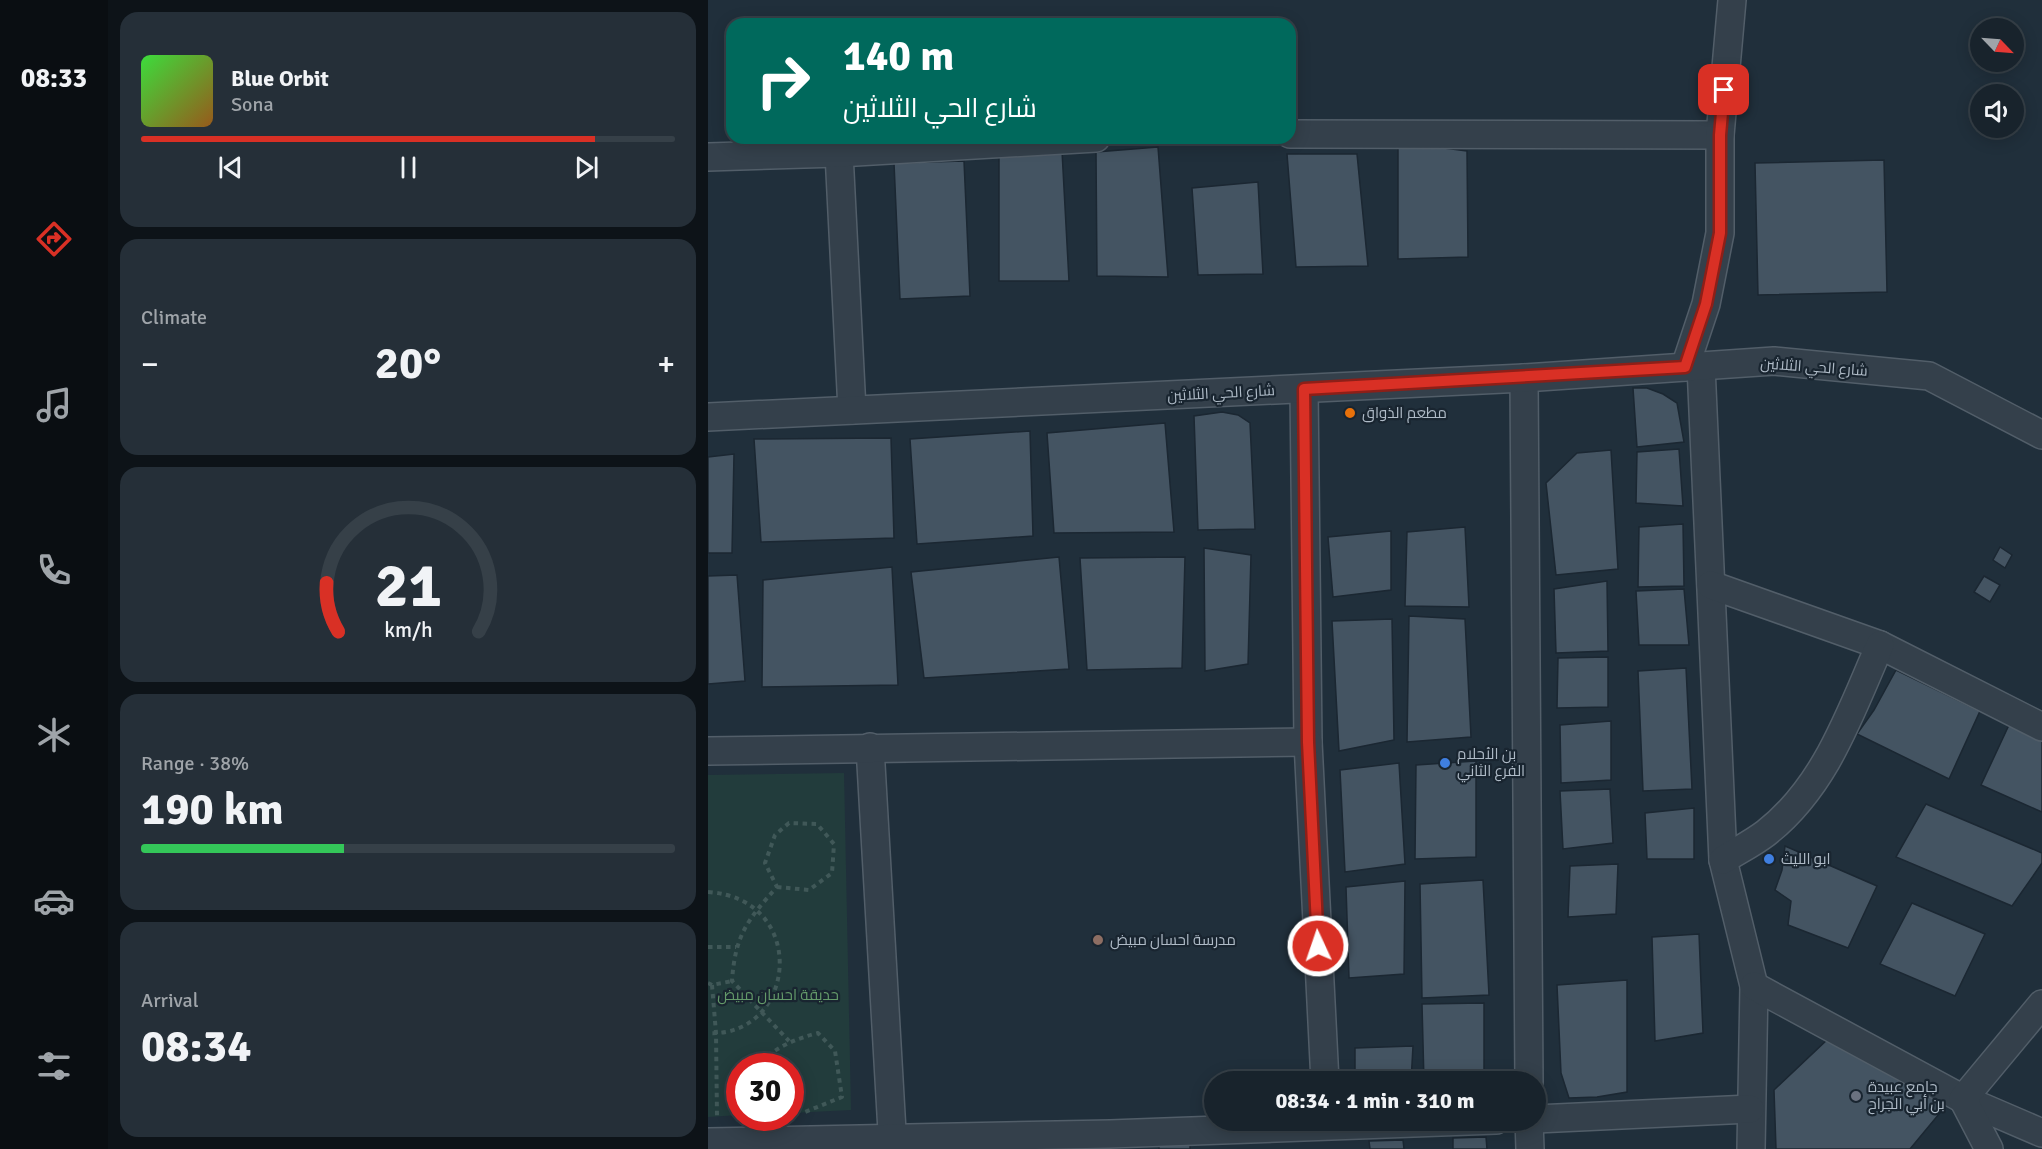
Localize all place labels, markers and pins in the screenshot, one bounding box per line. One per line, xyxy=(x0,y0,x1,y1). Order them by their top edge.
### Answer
pin xyxy=(1698,64,1749,115)
place label: مطعم الذواق xyxy=(1362,404,1447,423)
marker: مطعم الذواق xyxy=(1343,406,1357,420)
place label: بن الأحلام الفرع الثاني xyxy=(1457,745,1525,783)
marker: بن الأحلام الفرع الثاني xyxy=(1438,756,1452,770)
place label: ابو الليث xyxy=(1781,850,1830,868)
marker: ابو الليث xyxy=(1762,852,1776,866)
place label: مدرسة احسان مبيض xyxy=(1110,931,1236,950)
marker: مدرسة احسان مبيض xyxy=(1091,933,1105,947)
place label: جامع عبيدة بن أبي الجراح xyxy=(1868,1078,1945,1116)
marker: جامع عبيدة بن أبي الجراح xyxy=(1849,1089,1863,1103)

